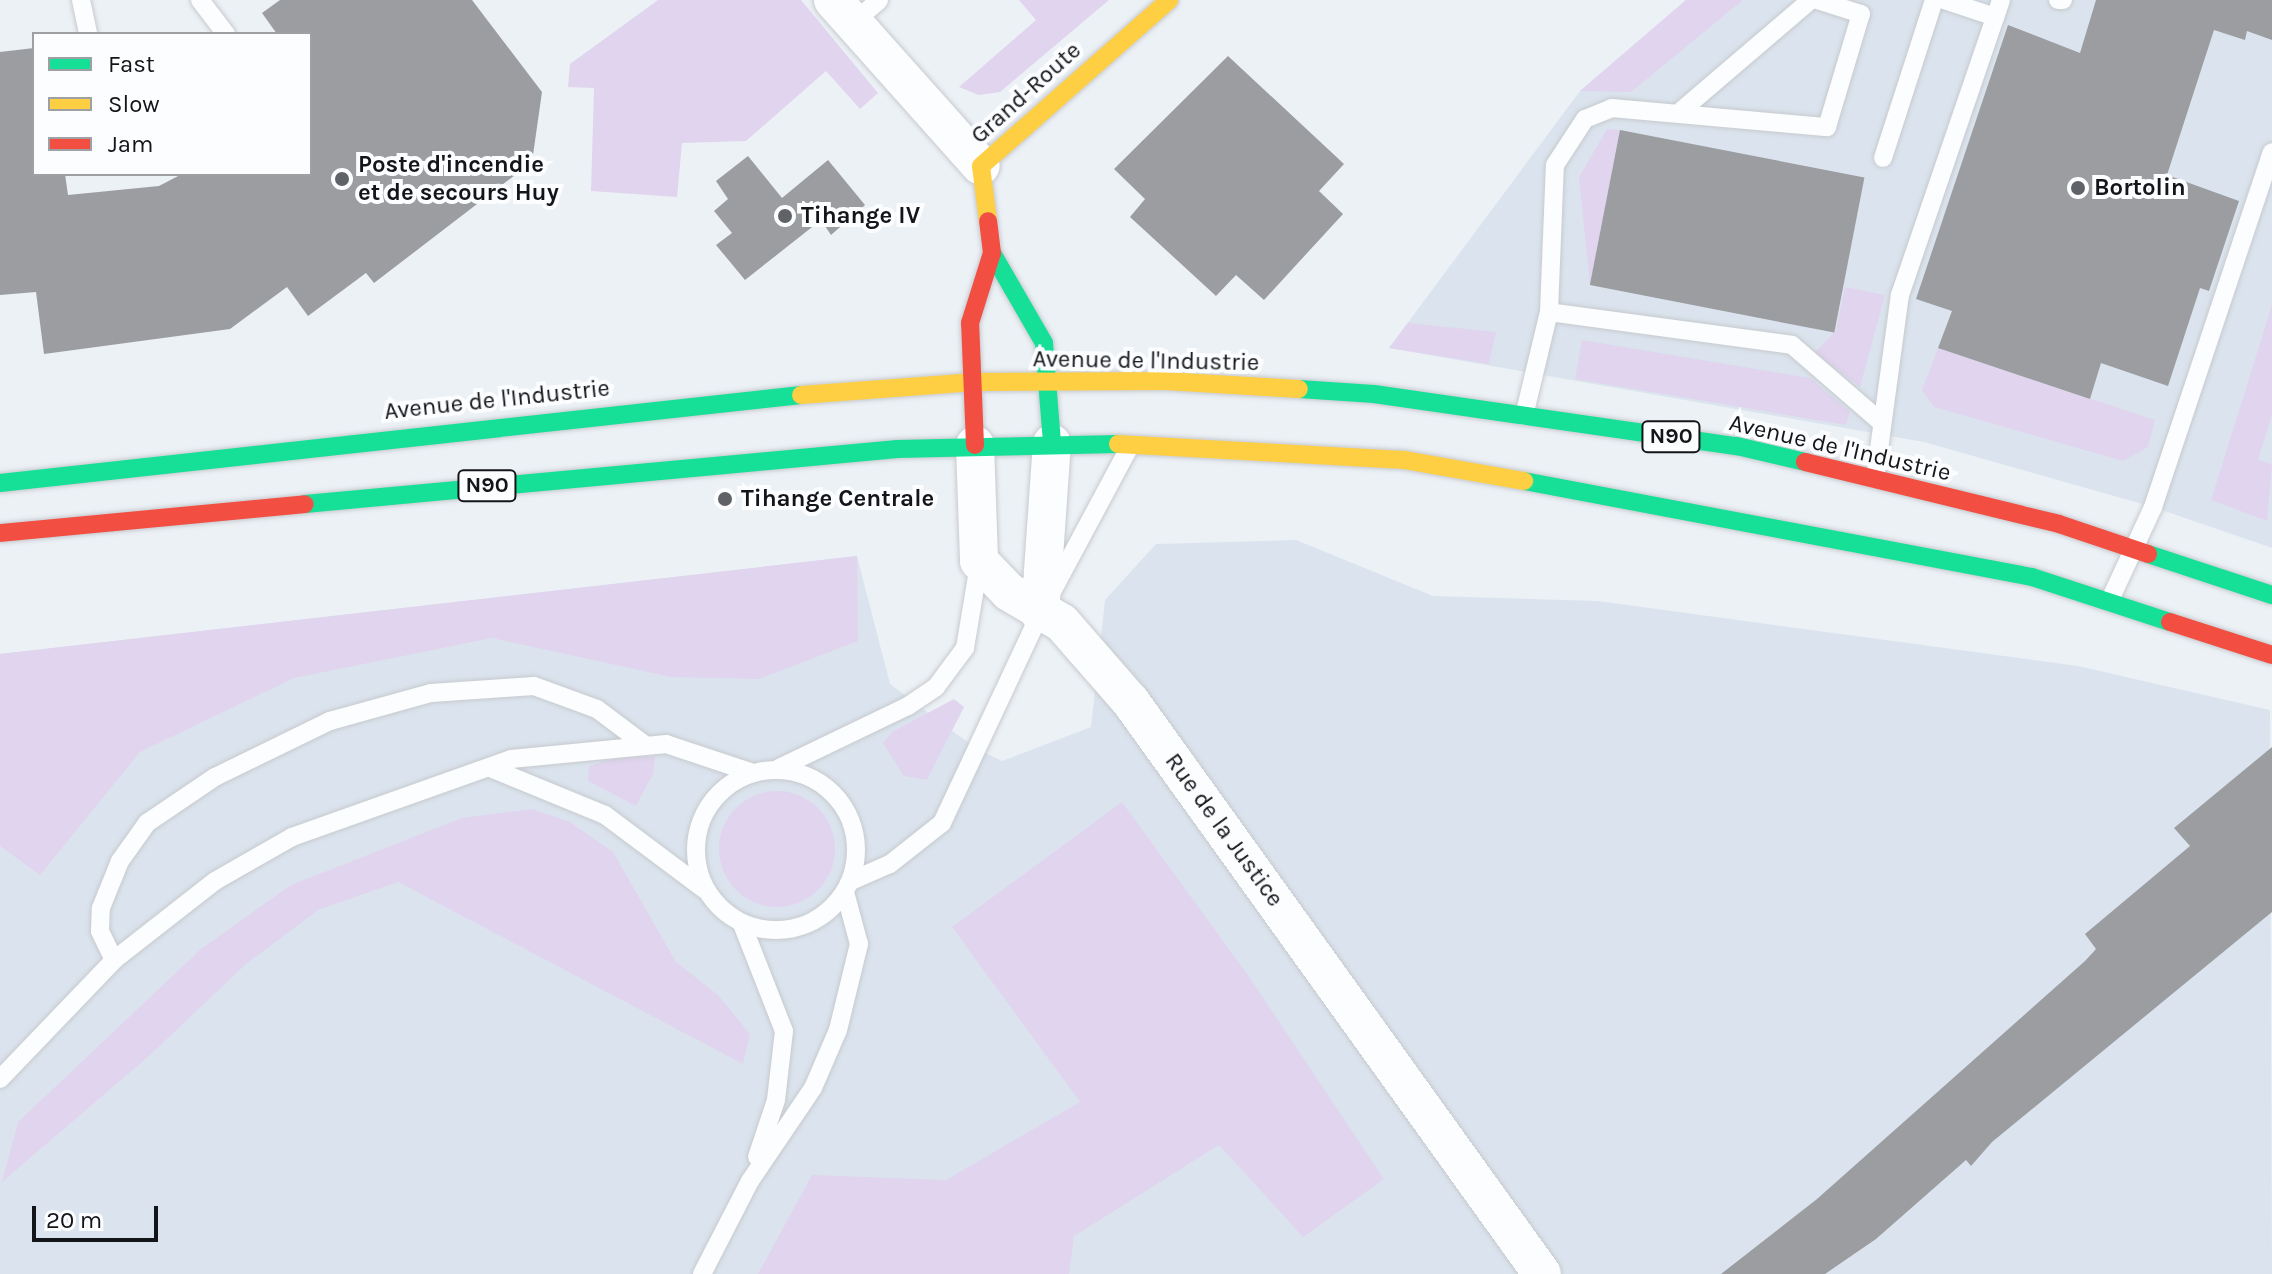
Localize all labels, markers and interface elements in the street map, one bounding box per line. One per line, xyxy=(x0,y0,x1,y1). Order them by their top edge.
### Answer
legend xyxy=(32,32,312,176)
street label: Grand-Route xyxy=(965,36,1087,150)
text: Fast xyxy=(108,50,155,78)
text: Slow xyxy=(108,90,160,118)
text: Jam xyxy=(108,130,153,158)
place label: Poste d'incendie et de secours Huy xyxy=(358,151,559,207)
marker: Poste d'incendie et de secours Huy xyxy=(333,170,351,188)
place label: Bortolin xyxy=(2094,174,2186,202)
marker: Bortolin xyxy=(2069,179,2087,197)
place label: Tihange IV xyxy=(801,202,920,230)
marker: Tihange IV xyxy=(776,207,794,225)
street label: Avenue de l'Industrie xyxy=(1032,345,1260,377)
street label: Avenue de l'Industrie xyxy=(383,374,611,426)
street label: Avenue de l'Industrie xyxy=(1726,408,1954,488)
road number: N90 xyxy=(1641,419,1701,455)
road number: N90 xyxy=(457,468,517,504)
place label: Tihange Centrale xyxy=(741,485,934,513)
marker: Tihange Centrale xyxy=(716,490,734,508)
street label: Rue de la Justice xyxy=(1159,748,1289,912)
scale bar xyxy=(36,1190,162,1240)
text: 20 m xyxy=(46,1206,102,1234)

